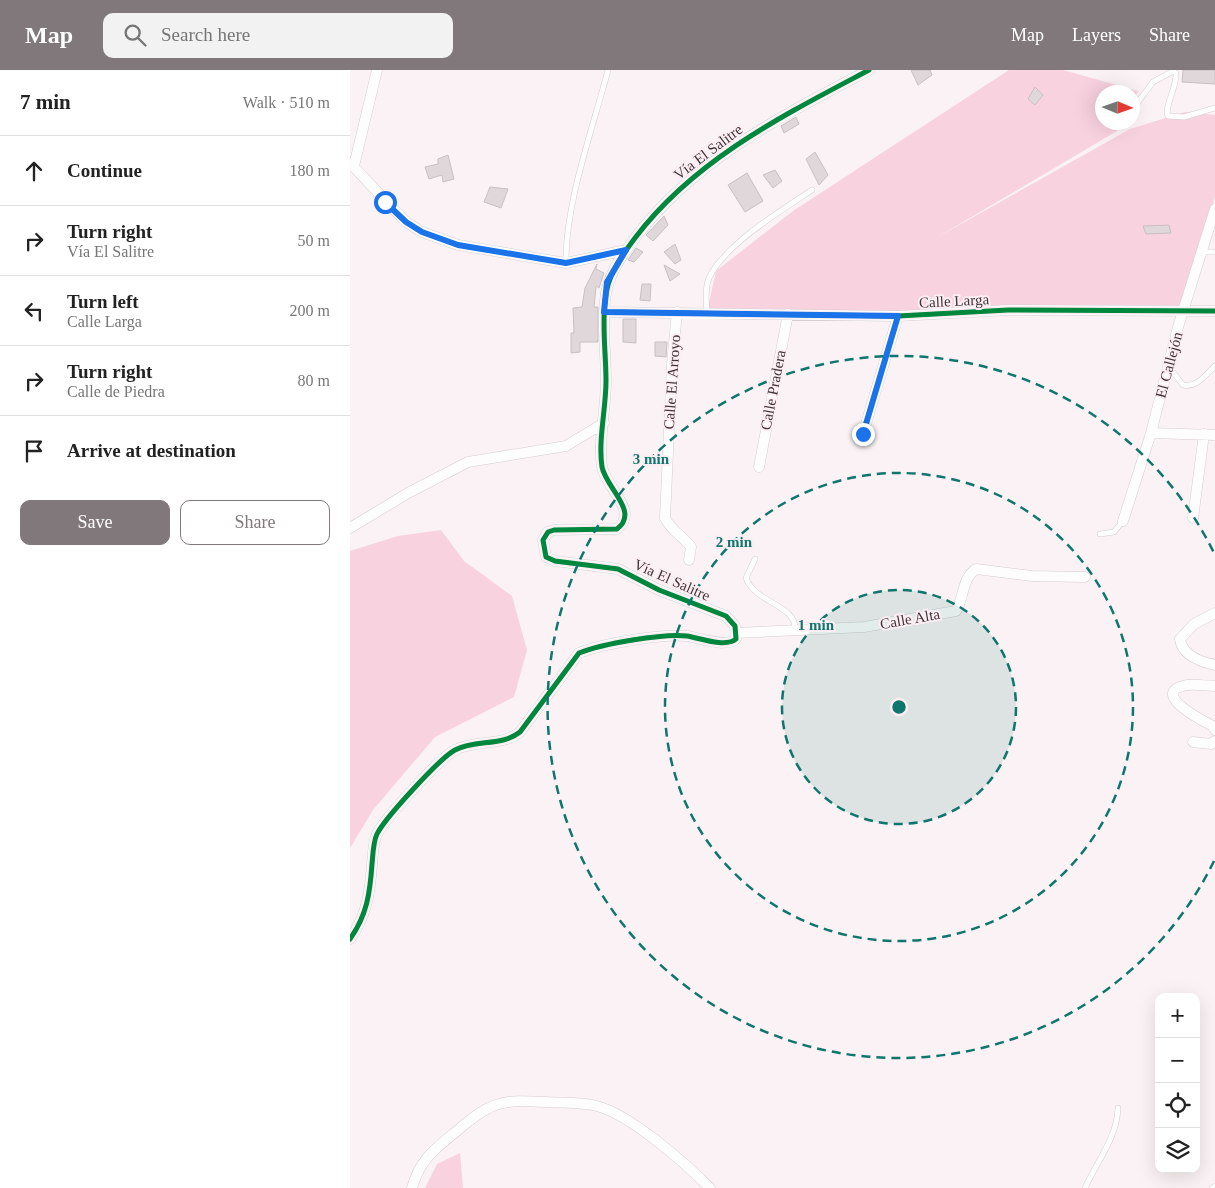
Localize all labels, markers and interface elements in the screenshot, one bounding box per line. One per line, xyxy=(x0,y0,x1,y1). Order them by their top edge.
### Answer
search box xyxy=(103,13,453,58)
icon: search xyxy=(121,21,149,49)
text: Map xyxy=(25,22,73,48)
text: Search here xyxy=(161,24,250,45)
text: Map xyxy=(1011,25,1044,45)
text: Layers xyxy=(1072,25,1121,45)
text: Share xyxy=(1149,25,1190,45)
north arrow xyxy=(1095,85,1140,130)
text: 7 min xyxy=(20,90,71,114)
text: Walk · 510 m xyxy=(243,94,330,111)
street label: Vía El Salitre xyxy=(671,121,746,183)
icon: ahead xyxy=(20,157,48,185)
text: Continue xyxy=(67,160,142,181)
text: 180 m xyxy=(290,162,330,179)
route start xyxy=(374,191,397,214)
text: Turn right xyxy=(67,221,152,242)
icon: right xyxy=(20,227,48,255)
text: 50 m xyxy=(298,232,330,249)
text: Vía El Salitre xyxy=(67,243,154,260)
text: Turn left xyxy=(67,291,139,312)
street label: Calle Larga xyxy=(919,291,990,311)
icon: left xyxy=(20,297,48,325)
text: 200 m xyxy=(290,302,330,319)
text: Calle Larga xyxy=(67,313,142,330)
street label: El Callejón xyxy=(1152,330,1186,400)
street label: Calle El Arroyo xyxy=(661,334,683,430)
street label: Calle Pradera xyxy=(757,348,789,431)
text: Turn right xyxy=(67,361,152,382)
icon: right xyxy=(20,367,48,395)
text: 80 m xyxy=(298,372,330,389)
text: Calle de Piedra xyxy=(67,383,165,400)
route end xyxy=(852,423,875,446)
icon: arrive xyxy=(20,437,48,465)
text: Arrive at destination xyxy=(67,440,236,461)
text: 3 min xyxy=(633,451,670,467)
button: Save xyxy=(20,500,170,545)
button: Share xyxy=(180,500,330,545)
text: 2 min xyxy=(716,534,753,550)
street label: Vía El Salitre xyxy=(631,556,713,604)
street label: Calle Alta xyxy=(879,606,941,632)
text: 1 min xyxy=(798,617,835,633)
centre of rings xyxy=(890,698,908,716)
map controls xyxy=(1155,993,1200,1173)
button: + xyxy=(1155,993,1200,1038)
button: − xyxy=(1155,1038,1200,1083)
button: locate xyxy=(1155,1083,1200,1128)
button: layers xyxy=(1155,1128,1200,1173)

